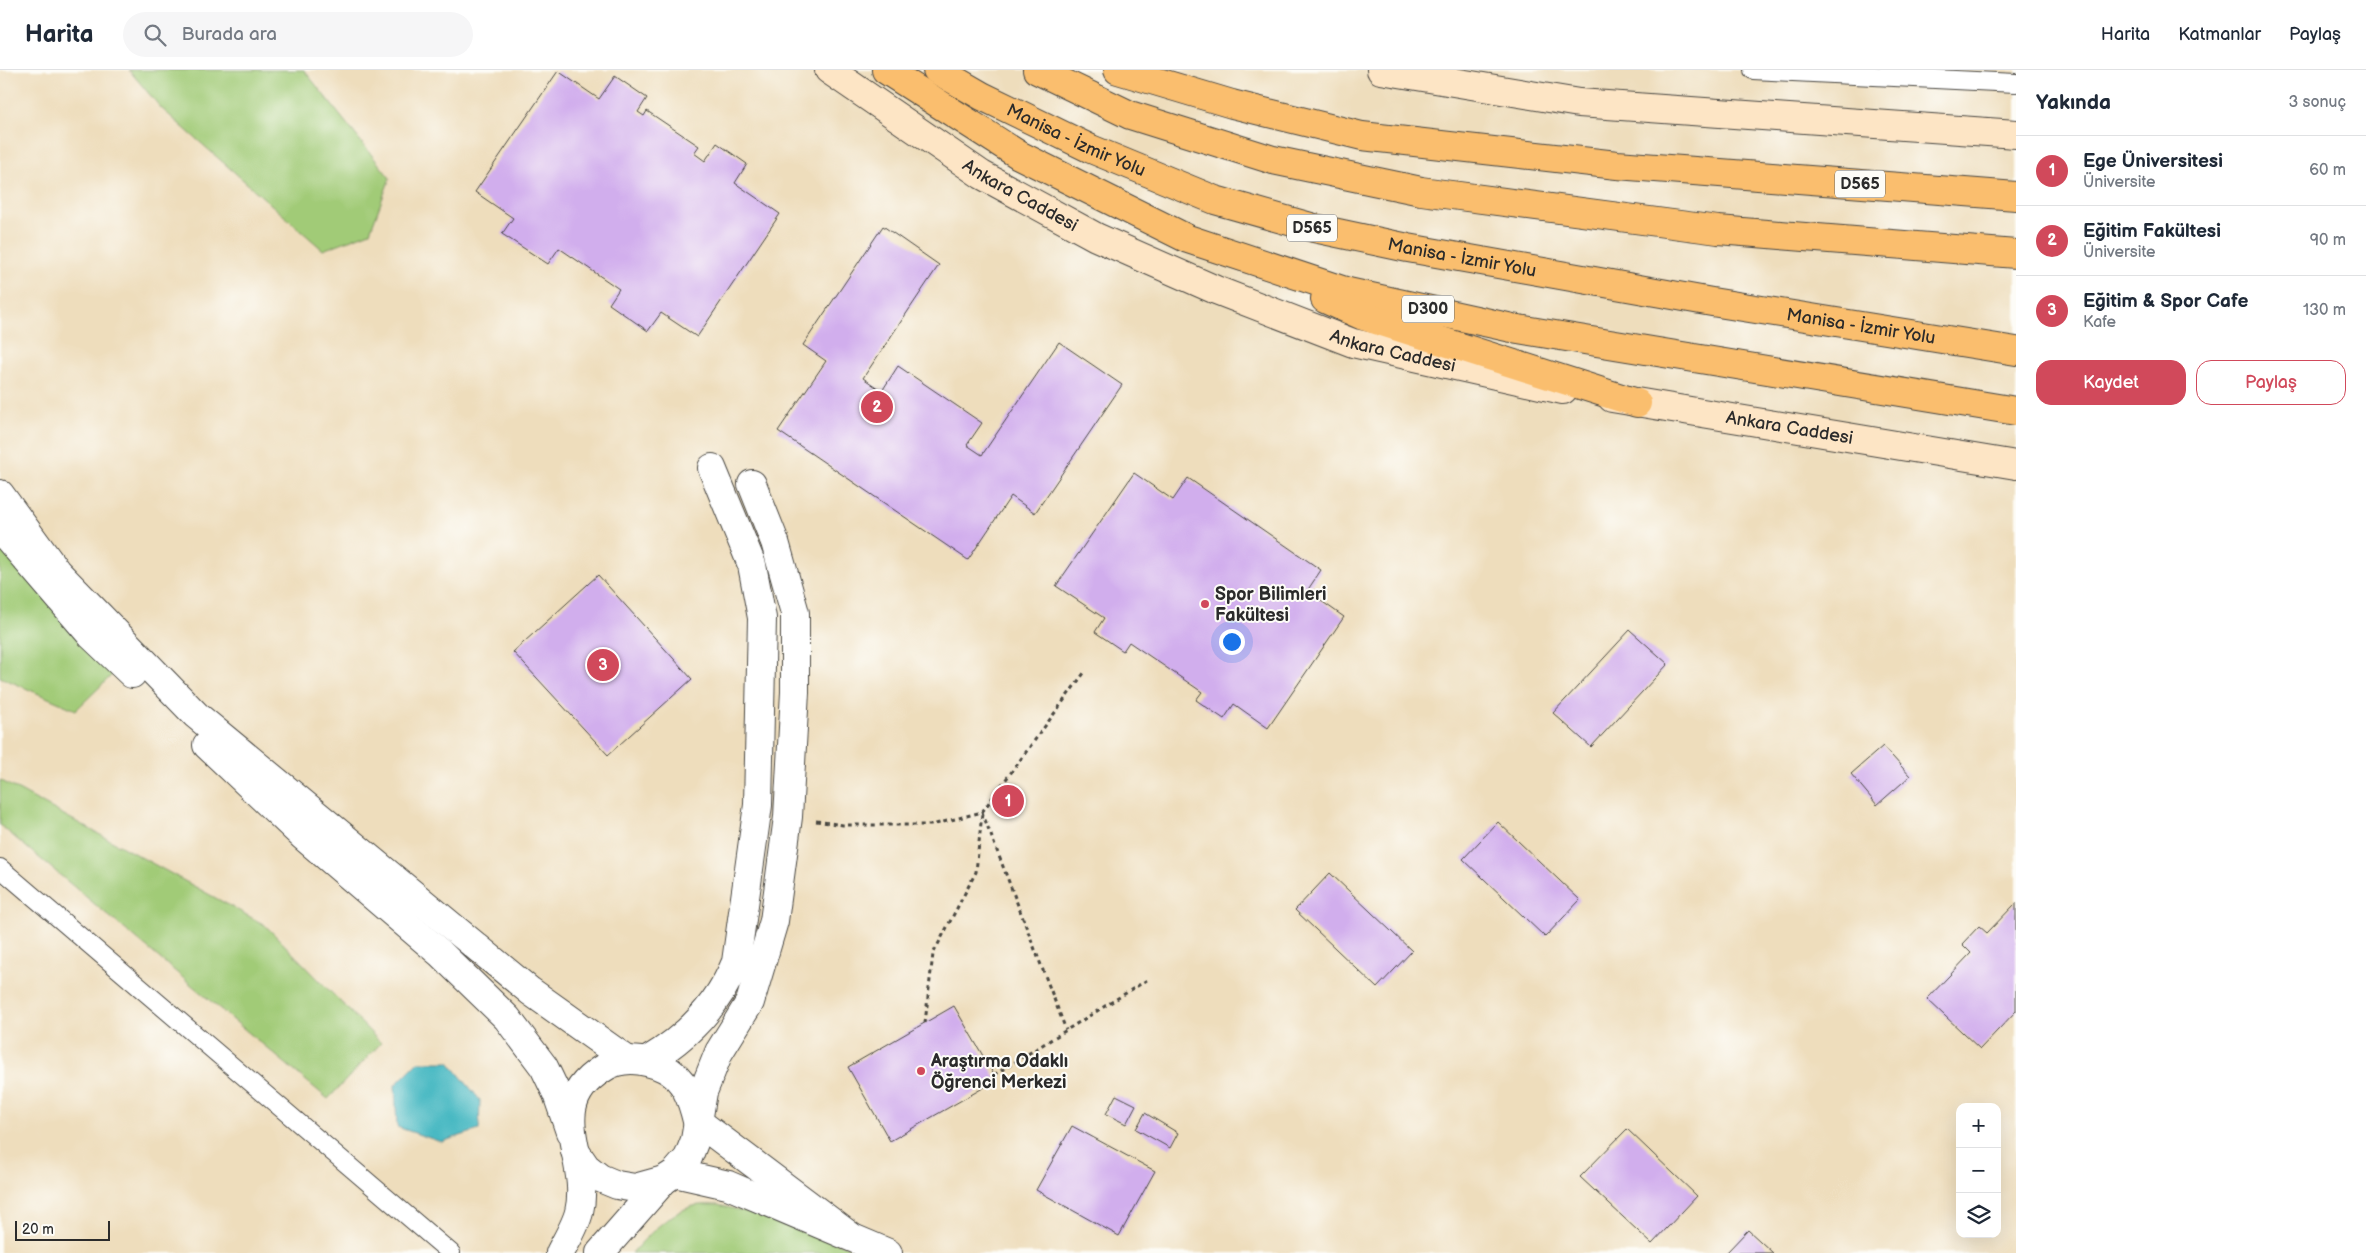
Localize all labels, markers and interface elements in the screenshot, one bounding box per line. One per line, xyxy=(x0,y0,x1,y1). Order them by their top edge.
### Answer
search box xyxy=(123,12,473,57)
text: Harita xyxy=(25,20,93,49)
icon: search xyxy=(141,21,169,49)
text: Burada ara xyxy=(181,23,277,46)
text: Harita xyxy=(2101,24,2150,45)
text: Katmanlar xyxy=(2178,24,2261,45)
text: Paylaş xyxy=(2289,24,2341,45)
text: Yakında xyxy=(2036,90,2111,115)
text: 3 sonuç xyxy=(2288,93,2346,112)
street label: Manisa - İzmir Yolu xyxy=(1003,99,1149,181)
text: Ege Üniversitesi xyxy=(2083,150,2223,173)
street label: Ankara Caddesi xyxy=(959,155,1082,236)
text: 1 xyxy=(2049,161,2055,180)
text: 60 m xyxy=(2309,161,2346,180)
road number: D565 xyxy=(1835,170,1885,198)
text: Üniversite xyxy=(2083,173,2155,192)
road number: D565 xyxy=(1287,214,1337,242)
text: Eğitim Fakültesi xyxy=(2083,220,2221,243)
text: 2 xyxy=(2047,231,2057,250)
text: 90 m xyxy=(2310,231,2346,250)
street label: Manisa - İzmir Yolu xyxy=(1386,233,1538,281)
text: Üniversite xyxy=(2083,243,2155,262)
text: Eğitim & Spor Cafe xyxy=(2083,290,2248,313)
road number: D300 xyxy=(1402,295,1454,322)
text: 3 xyxy=(2047,301,2057,320)
text: 130 m xyxy=(2303,301,2346,320)
street label: Manisa - İzmir Yolu xyxy=(1785,304,1937,348)
text: Kafe xyxy=(2083,313,2116,332)
street label: Ankara Caddesi xyxy=(1327,325,1458,376)
button: Kaydet xyxy=(2036,360,2186,405)
button: Paylaş xyxy=(2196,360,2346,405)
pin: 2 xyxy=(861,388,893,426)
street label: Ankara Caddesi xyxy=(1724,407,1855,448)
place label: Spor Bilimleri Fakültesi xyxy=(1215,584,1327,626)
marker: Spor Bilimleri Fakültesi xyxy=(1199,598,1211,610)
your location xyxy=(1219,629,1245,655)
pin: 3 xyxy=(587,646,619,684)
pin: 1 xyxy=(992,782,1024,820)
place label: Araştırma Odaklı Öğrenci Merkezi xyxy=(930,1051,1068,1093)
marker: Araştırma Odaklı Öğrenci Merkezi xyxy=(915,1065,927,1077)
map controls xyxy=(1956,1103,2001,1238)
button: + xyxy=(1956,1103,2001,1148)
button: − xyxy=(1956,1148,2001,1193)
button: layers xyxy=(1956,1193,2001,1238)
scale bar xyxy=(15,1218,110,1241)
text: 20 m xyxy=(22,1221,54,1238)

